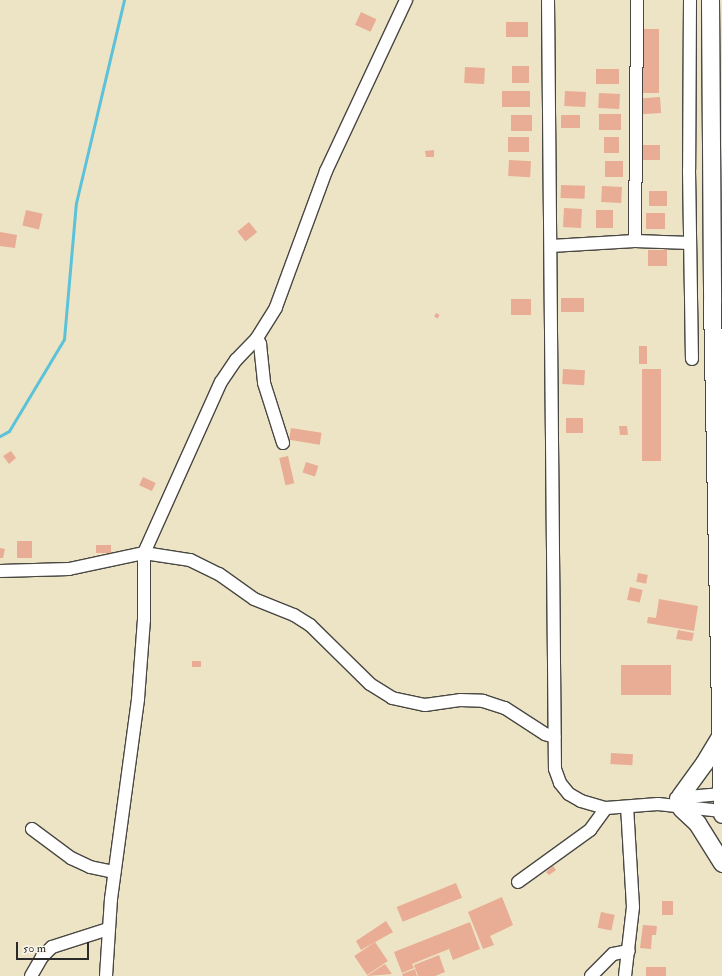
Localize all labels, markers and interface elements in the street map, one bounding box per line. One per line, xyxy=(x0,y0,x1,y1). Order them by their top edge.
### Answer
scale bar xyxy=(18,934,91,960)
text: 50 m xyxy=(23,941,46,956)

